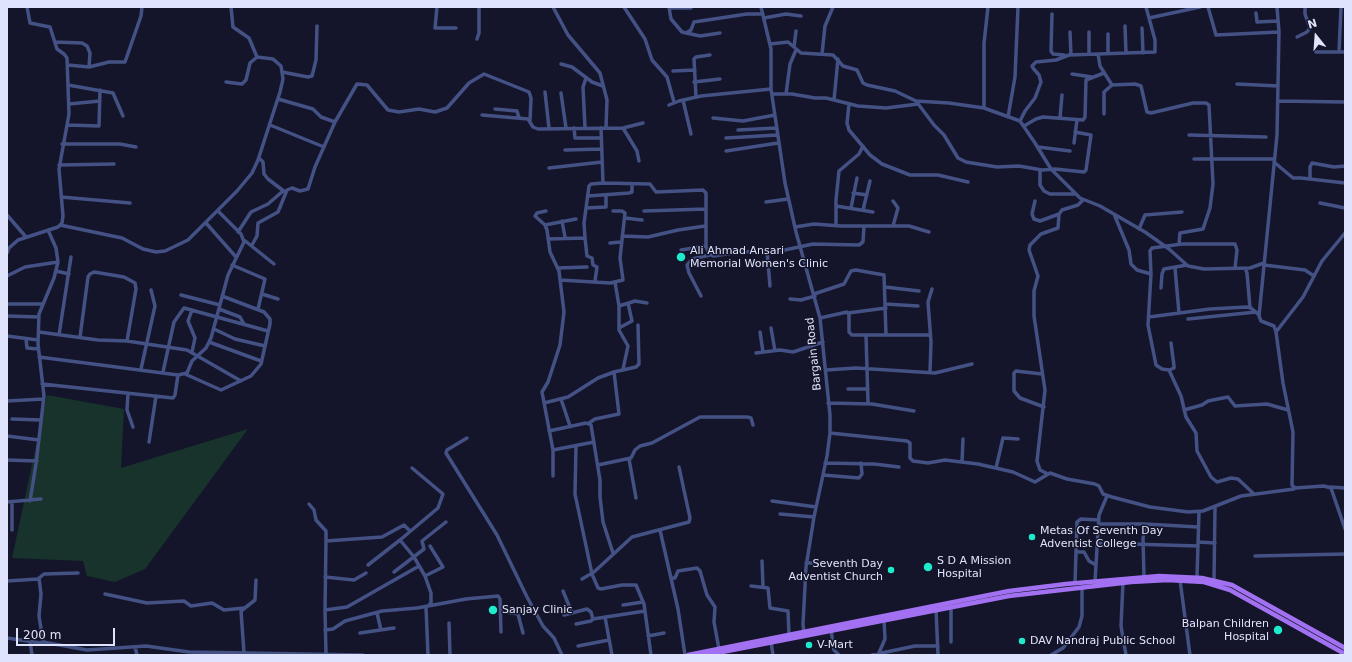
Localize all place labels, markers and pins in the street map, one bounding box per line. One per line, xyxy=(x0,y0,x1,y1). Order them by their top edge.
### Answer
place label: Ali Ahmad Ansari Memorial Women's Clinic xyxy=(690,244,828,270)
marker: Ali Ahmad Ansari Memorial Women's Clinic xyxy=(675,251,687,263)
place label: Metas Of Seventh Day Adventist College xyxy=(1040,524,1163,550)
marker: Metas Of Seventh Day Adventist College xyxy=(1027,532,1037,542)
place label: S D A Mission Hospital xyxy=(937,554,1011,580)
place label: Seventh Day Adventist Church xyxy=(789,557,883,583)
marker: S D A Mission Hospital xyxy=(922,561,934,573)
marker: Seventh Day Adventist Church xyxy=(886,565,896,575)
place label: Sanjay Clinic xyxy=(502,603,572,617)
marker: Sanjay Clinic xyxy=(487,604,499,616)
place label: Balpan Children Hospital xyxy=(1182,617,1269,643)
marker: Balpan Children Hospital xyxy=(1272,624,1284,636)
place label: DAV Nandraj Public School xyxy=(1030,634,1175,648)
marker: DAV Nandraj Public School xyxy=(1017,636,1027,646)
place label: V-Mart xyxy=(817,638,853,652)
marker: V-Mart xyxy=(804,640,814,650)

